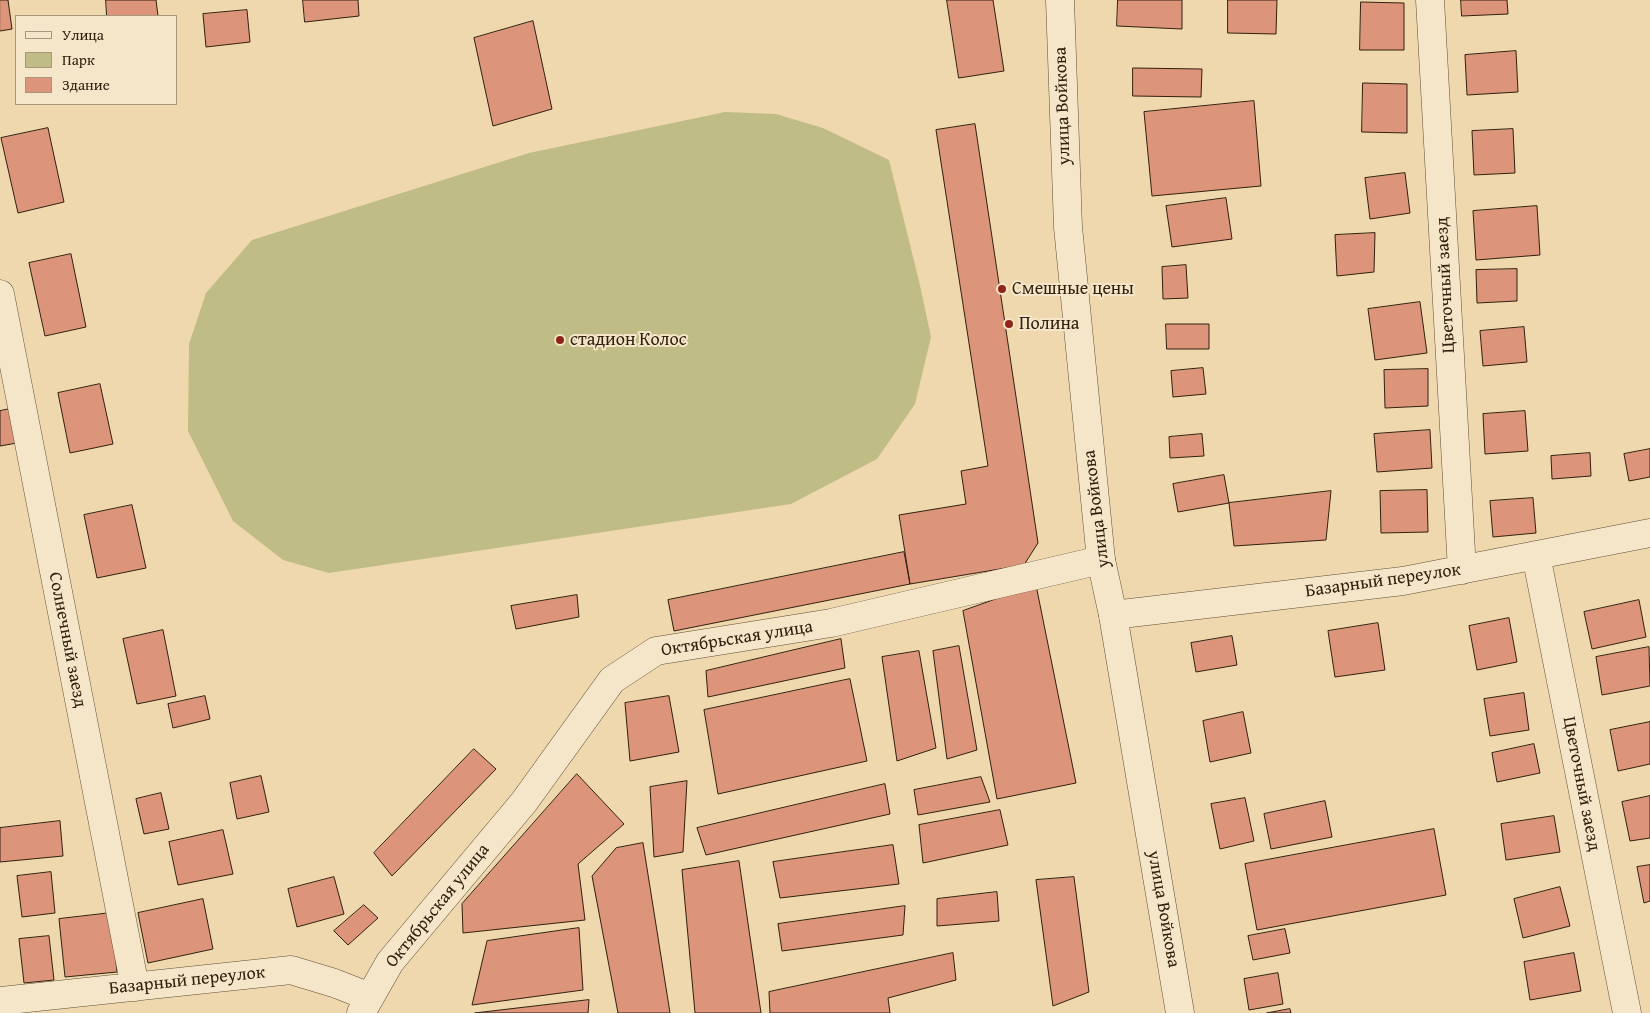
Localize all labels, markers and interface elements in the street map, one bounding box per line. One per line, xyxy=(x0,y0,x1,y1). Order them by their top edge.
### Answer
legend xyxy=(15,15,178,105)
text: Улица xyxy=(62,24,104,45)
street label: улица Войкова xyxy=(1050,46,1076,166)
text: Парк xyxy=(62,49,95,70)
text: Здание xyxy=(62,74,110,95)
street label: Цветочный заезд xyxy=(1432,216,1460,354)
place label: Смешные цены xyxy=(1012,278,1134,300)
marker: Смешные цены xyxy=(996,283,1008,295)
place label: Полина xyxy=(1019,313,1079,335)
marker: Полина xyxy=(1003,318,1015,330)
place label: стадион Колос xyxy=(570,329,687,351)
marker: стадион Колос xyxy=(554,334,566,346)
street label: улица Войкова xyxy=(1079,449,1115,569)
street label: Базарный переулок xyxy=(1304,559,1462,603)
street label: Солнечный заезд xyxy=(43,570,91,710)
street label: Октябрьская улица xyxy=(660,616,814,662)
street label: Цветочный заезд xyxy=(1557,715,1605,853)
street label: Октябрьская улица xyxy=(381,840,495,972)
street label: улица Войкова xyxy=(1142,849,1184,969)
street label: Базарный переулок xyxy=(108,962,266,1000)

